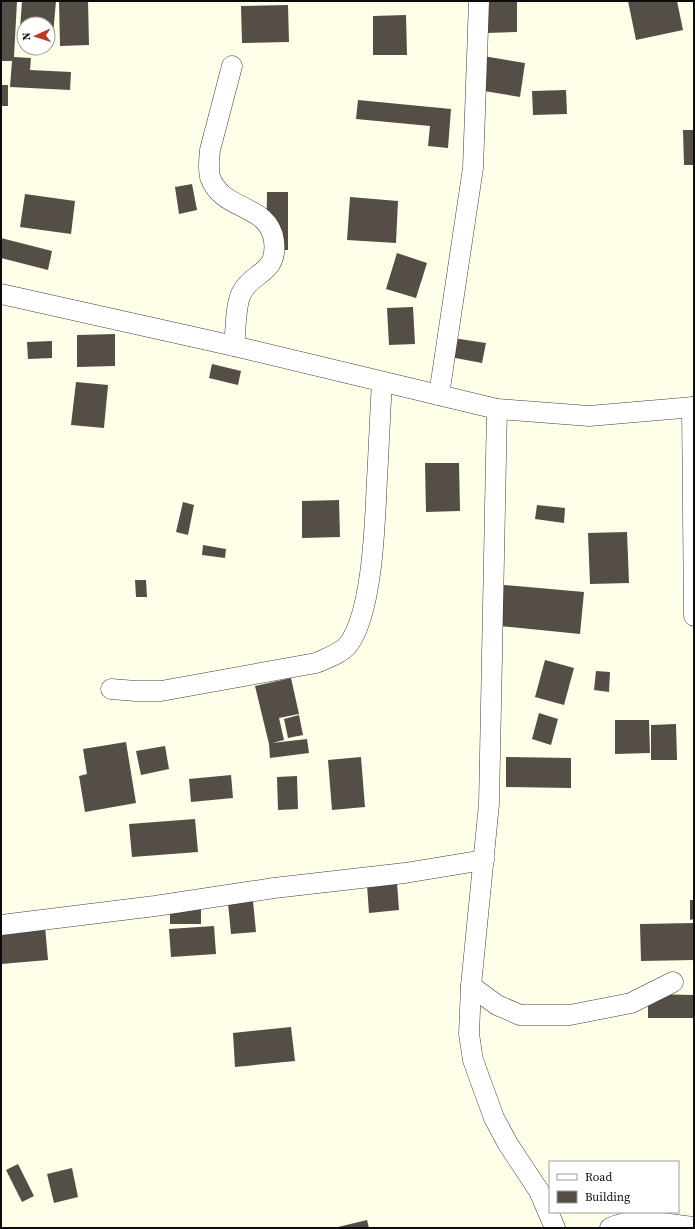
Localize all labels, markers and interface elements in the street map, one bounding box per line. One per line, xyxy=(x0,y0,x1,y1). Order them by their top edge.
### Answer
north arrow xyxy=(16,16,56,56)
text: N xyxy=(19,32,34,41)
legend xyxy=(549,1161,679,1213)
text: Road xyxy=(585,1169,612,1185)
text: Building xyxy=(585,1189,630,1205)

